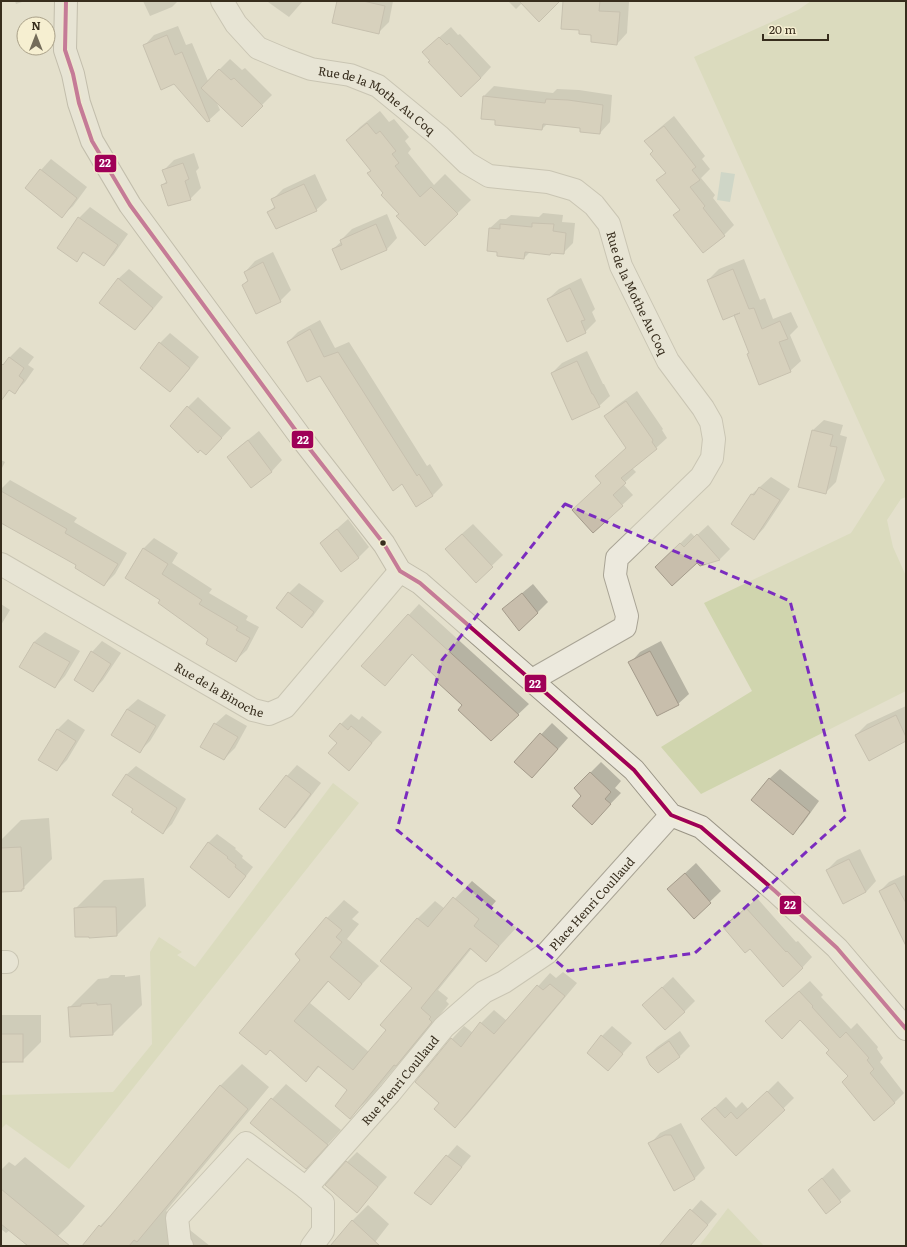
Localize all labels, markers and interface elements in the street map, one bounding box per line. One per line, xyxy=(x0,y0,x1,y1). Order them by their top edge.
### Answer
north arrow xyxy=(16,16,56,56)
scale bar xyxy=(763,16,828,42)
text: N xyxy=(31,17,41,33)
text: 20 m xyxy=(769,20,796,38)
street label: Rue de la Mothe Au Coq xyxy=(317,61,439,139)
line badge: 22 xyxy=(94,154,117,173)
text: 22 xyxy=(99,154,111,170)
street label: Rue de la Mothe Au Coq xyxy=(602,229,673,358)
line badge: 22 xyxy=(291,430,314,449)
text: 22 xyxy=(297,431,309,447)
unlabelled marker xyxy=(378,538,388,548)
street label: Rue de la Binoche xyxy=(171,657,266,721)
line badge: 22 xyxy=(524,674,547,693)
text: 22 xyxy=(529,675,541,691)
street label: Place Henri Coullaud xyxy=(545,852,639,954)
line badge: 22 xyxy=(779,895,802,915)
text: 22 xyxy=(784,896,796,912)
street label: Rue Henri Coullaud xyxy=(357,1031,443,1129)

